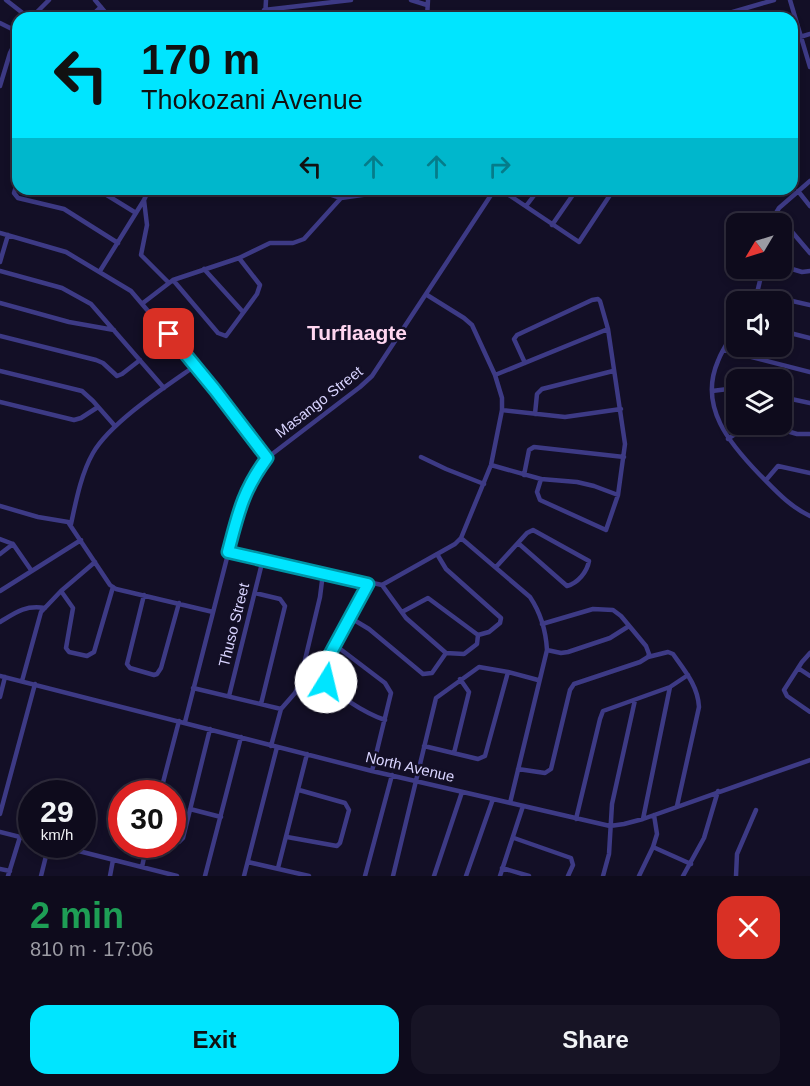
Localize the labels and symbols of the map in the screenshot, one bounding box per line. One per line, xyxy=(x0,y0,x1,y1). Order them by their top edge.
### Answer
north arrow xyxy=(726,213,792,279)
pin xyxy=(143,308,194,359)
district label: Turflaagte xyxy=(307,321,407,344)
street label: Masango Street xyxy=(272,362,366,441)
street label: Thuso Street xyxy=(215,580,252,669)
position arrow xyxy=(294,650,358,714)
street label: North Avenue xyxy=(364,748,456,785)
speed limit sign: 30 xyxy=(108,780,186,858)

